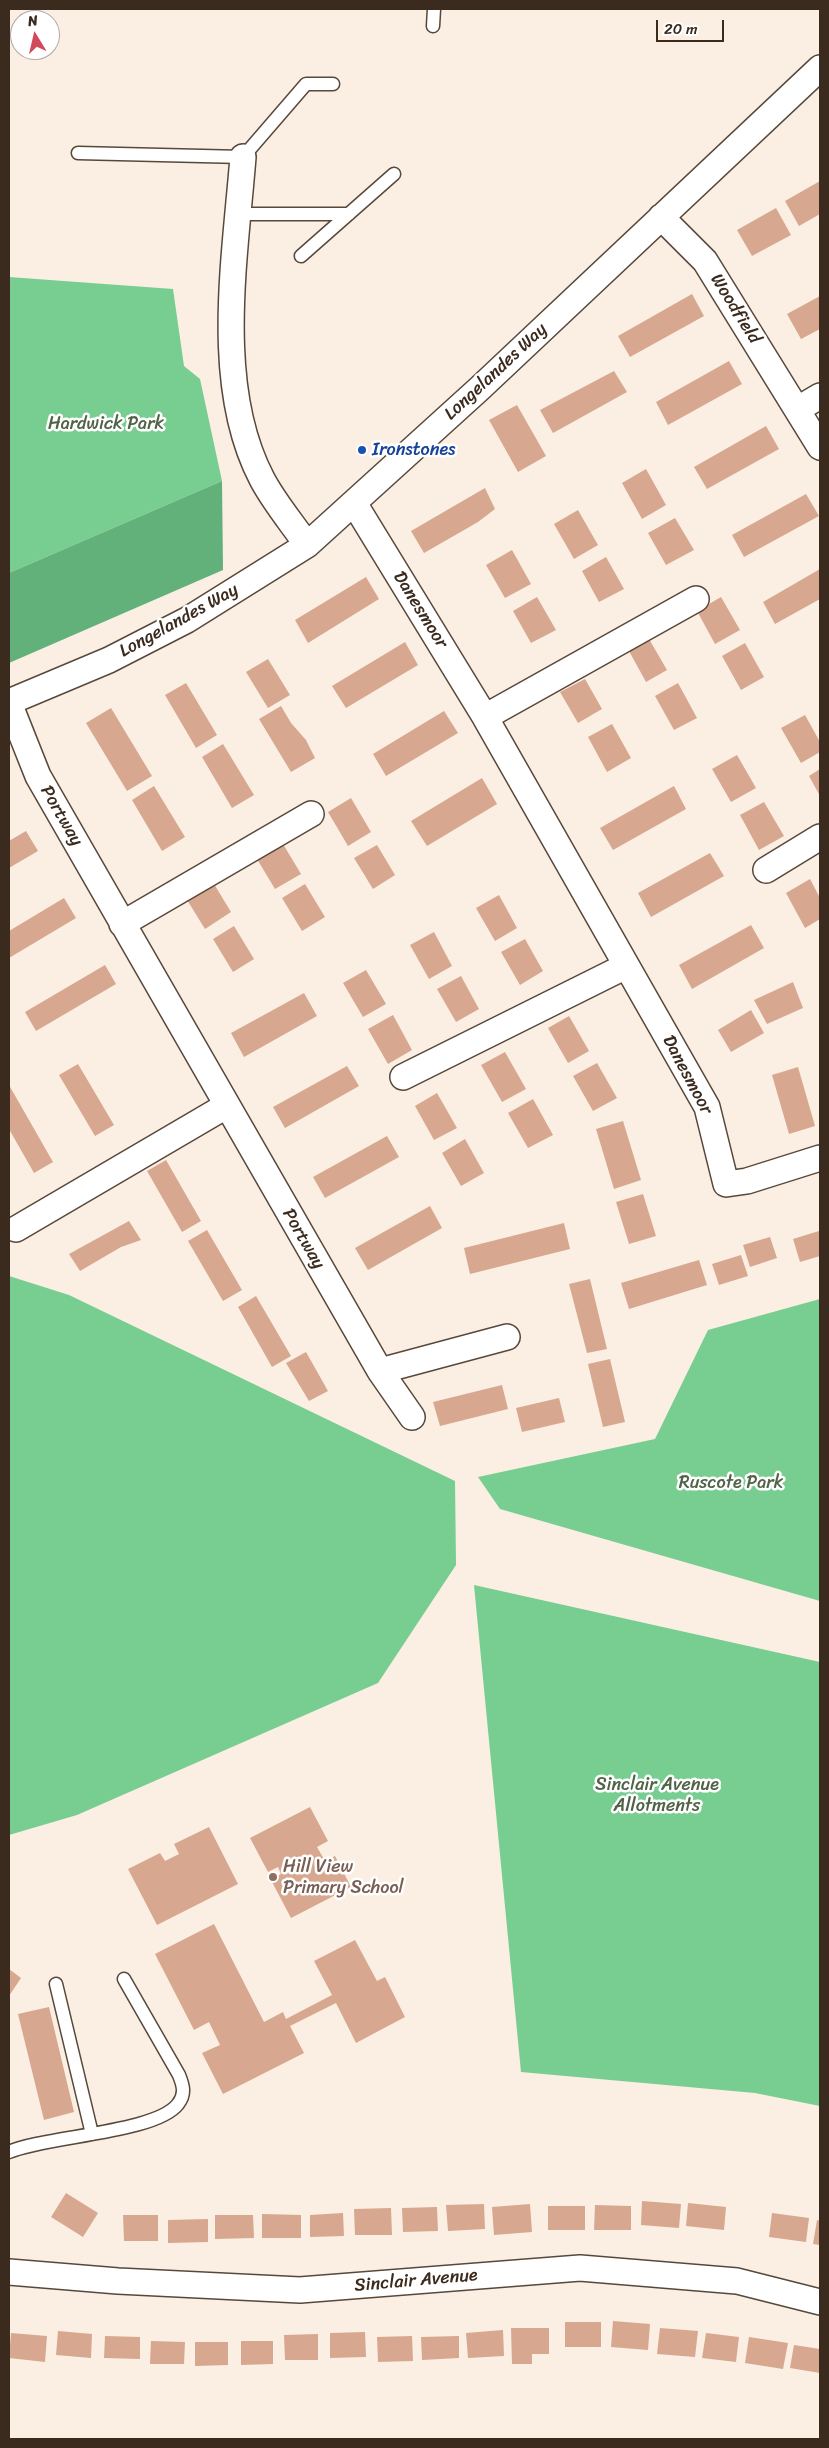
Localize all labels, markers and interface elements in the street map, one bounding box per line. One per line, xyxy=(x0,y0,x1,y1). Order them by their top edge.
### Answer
text: N xyxy=(26,8,39,34)
north arrow xyxy=(10,10,60,60)
scale bar xyxy=(659,10,726,42)
text: 20 m xyxy=(664,16,698,42)
street label: Woodfield xyxy=(705,270,765,348)
street label: Longelandes Way xyxy=(440,319,552,425)
park label: Hardwick Park xyxy=(48,413,164,435)
place label: Ironstones xyxy=(372,439,456,461)
marker: Ironstones xyxy=(356,444,368,456)
street label: Danesmoor xyxy=(388,568,452,652)
street label: Longelandes Way xyxy=(116,579,242,663)
street label: Portway xyxy=(35,782,87,850)
street label: Danesmoor xyxy=(657,1032,717,1118)
street label: Portway xyxy=(277,1205,329,1273)
park label: Ruscote Park xyxy=(679,1472,783,1494)
park label: Sinclair Avenue Allotments xyxy=(595,1774,719,1816)
place label: Hill View Primary School xyxy=(283,1856,404,1898)
marker: Hill View Primary School xyxy=(267,1871,279,1883)
street label: Sinclair Avenue xyxy=(353,2265,479,2297)

